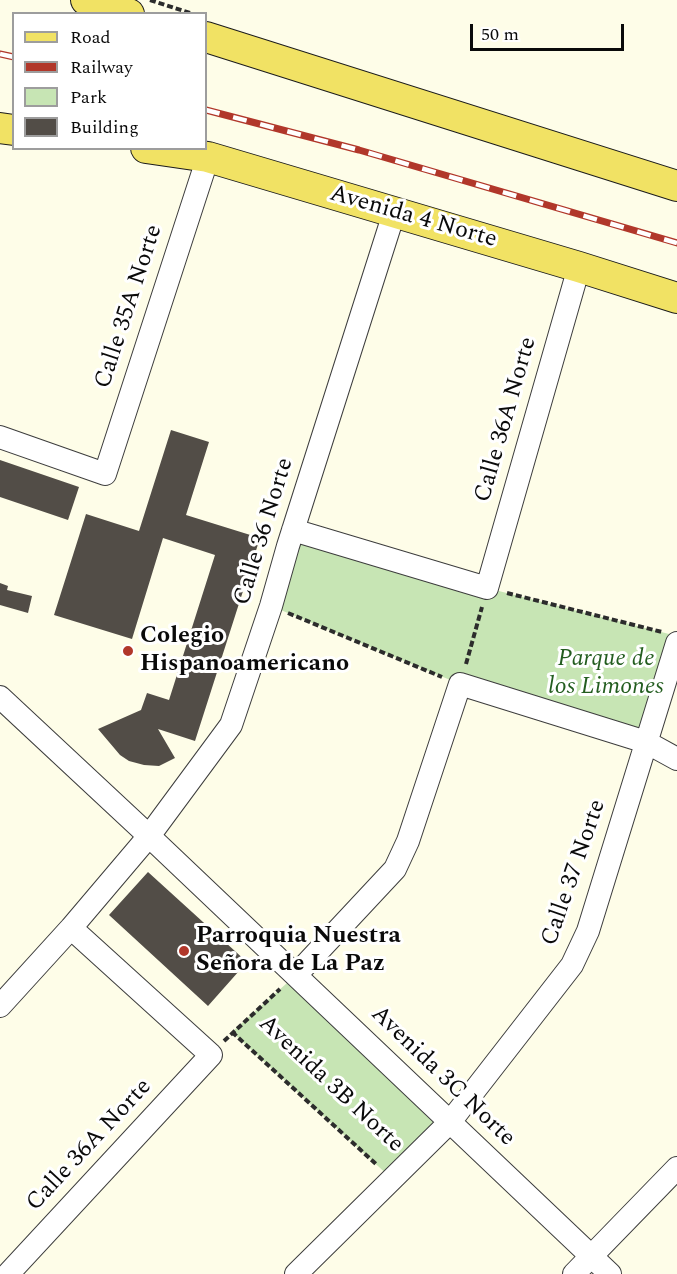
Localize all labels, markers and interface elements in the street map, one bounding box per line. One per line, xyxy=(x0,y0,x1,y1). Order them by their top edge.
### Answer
legend xyxy=(12,12,207,150)
scale bar xyxy=(473,12,628,50)
text: 50 m xyxy=(481,21,519,48)
text: Road xyxy=(70,24,111,51)
text: Railway xyxy=(70,54,133,81)
text: Park xyxy=(70,84,107,111)
text: Building xyxy=(70,114,139,141)
street label: Avenida 4 Norte xyxy=(326,180,500,256)
street label: Calle 35A Norte xyxy=(90,221,170,393)
street label: Calle 36A Norte xyxy=(470,334,544,506)
street label: Calle 36 Norte xyxy=(229,455,301,609)
place label: Colegio Hispanoamericano xyxy=(140,623,349,679)
marker: Colegio Hispanoamericano xyxy=(121,644,135,658)
park label: Parque de los Limones xyxy=(548,646,664,702)
street label: Calle 37 Norte xyxy=(537,796,613,950)
place label: Parroquia Nuestra Señora de La Paz xyxy=(196,923,401,979)
marker: Parroquia Nuestra Señora de La Paz xyxy=(177,944,191,958)
street label: Avenida 3C Norte xyxy=(364,1001,520,1153)
street label: Avenida 3B Norte xyxy=(251,1010,409,1160)
street label: Calle 36A Norte xyxy=(21,1074,159,1218)

